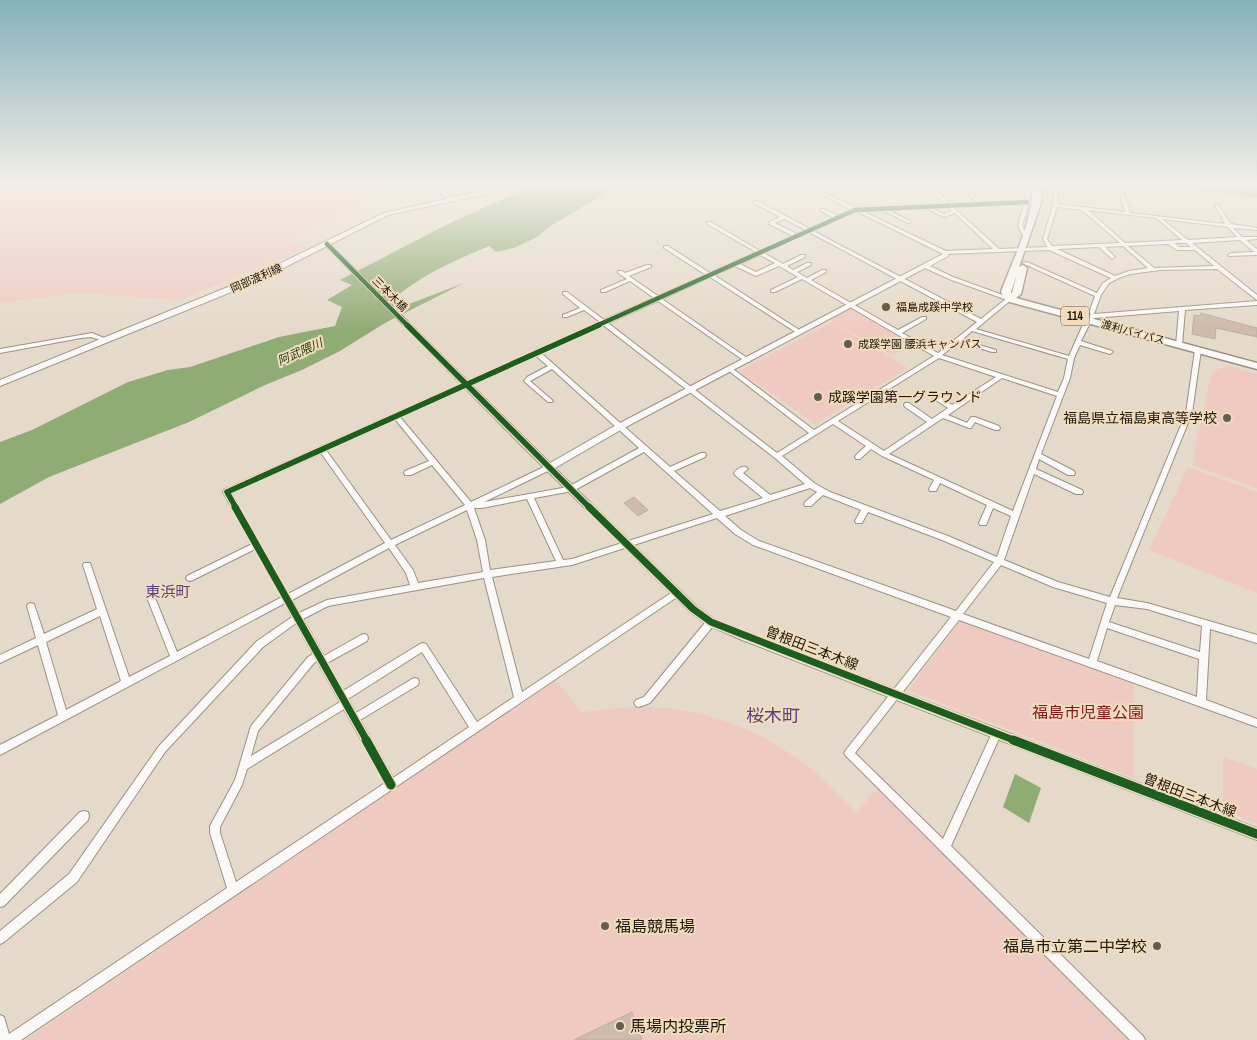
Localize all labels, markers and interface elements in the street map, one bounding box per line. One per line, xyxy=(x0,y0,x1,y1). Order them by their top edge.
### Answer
street label: 岡部渡利線 xyxy=(228,260,284,296)
street label: 三本木橋 xyxy=(369,273,411,315)
place label: 福島成蹊中学校 xyxy=(896,300,973,314)
marker: 福島成蹊中学校 xyxy=(880,301,892,313)
road number: 114 xyxy=(1061,306,1089,326)
street label: 渡利バイパス xyxy=(1099,317,1167,347)
water label: 阿武隈川 xyxy=(275,334,327,369)
place label: 成蹊学園 腰浜キャンパス xyxy=(858,337,982,351)
marker: 成蹊学園 腰浜キャンパス xyxy=(842,338,854,350)
place label: 成蹊学園第一グラウンド xyxy=(828,388,982,406)
marker: 成蹊学園第一グラウンド xyxy=(812,391,824,403)
place label: 福島県立福島東高等学校 xyxy=(1063,409,1217,427)
marker: 福島県立福島東高等学校 xyxy=(1221,412,1233,424)
district label: 東浜町 xyxy=(145,581,191,602)
street label: 曽根田三本木線 xyxy=(763,622,861,674)
park label: 福島市児童公園 xyxy=(1032,701,1144,723)
district label: 桜木町 xyxy=(746,703,800,728)
street label: 曽根田三本木線 xyxy=(1141,769,1239,821)
place label: 福島競馬場 xyxy=(615,915,695,937)
marker: 福島競馬場 xyxy=(599,920,611,932)
place label: 福島市立第二中学校 xyxy=(1003,935,1147,957)
marker: 福島市立第二中学校 xyxy=(1151,940,1163,952)
place label: 馬場内投票所 xyxy=(630,1015,726,1037)
marker: 馬場内投票所 xyxy=(614,1020,626,1032)

